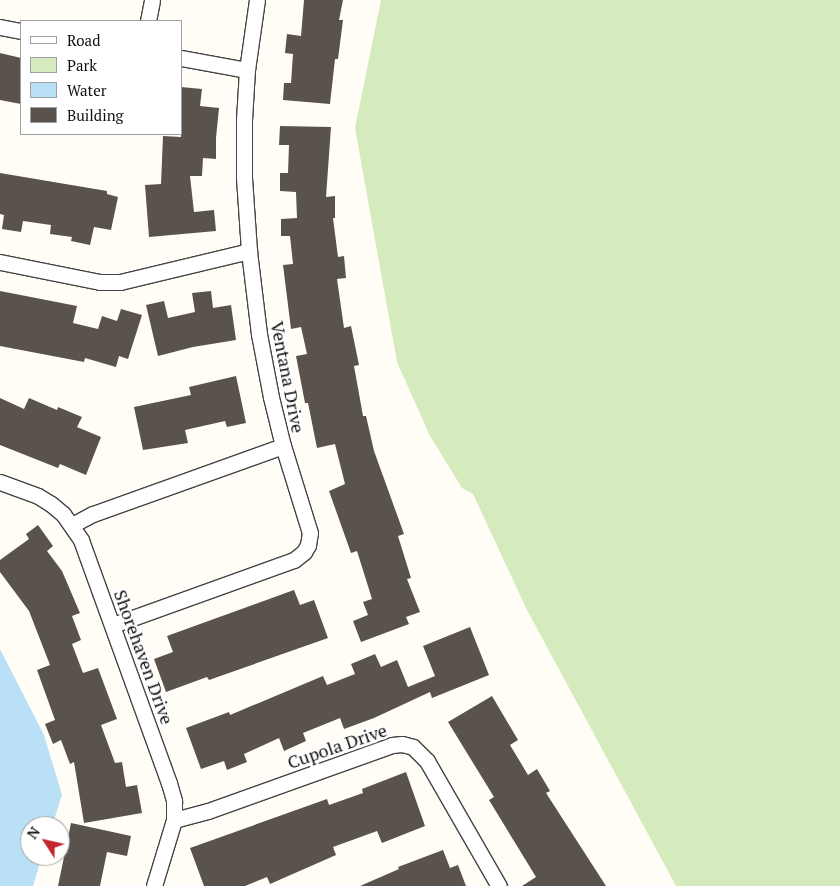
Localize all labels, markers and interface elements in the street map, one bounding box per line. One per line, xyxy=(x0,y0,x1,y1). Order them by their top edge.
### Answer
legend xyxy=(20,20,182,135)
text: Road xyxy=(67,30,100,50)
text: Park xyxy=(67,55,97,75)
text: Water xyxy=(67,80,106,100)
text: Building xyxy=(67,105,124,125)
street label: Ventana Drive xyxy=(267,319,309,435)
street label: Shorehaven Drive xyxy=(110,587,178,727)
street label: Cupola Drive xyxy=(284,719,390,773)
north arrow xyxy=(20,816,70,866)
text: N xyxy=(22,823,44,842)

